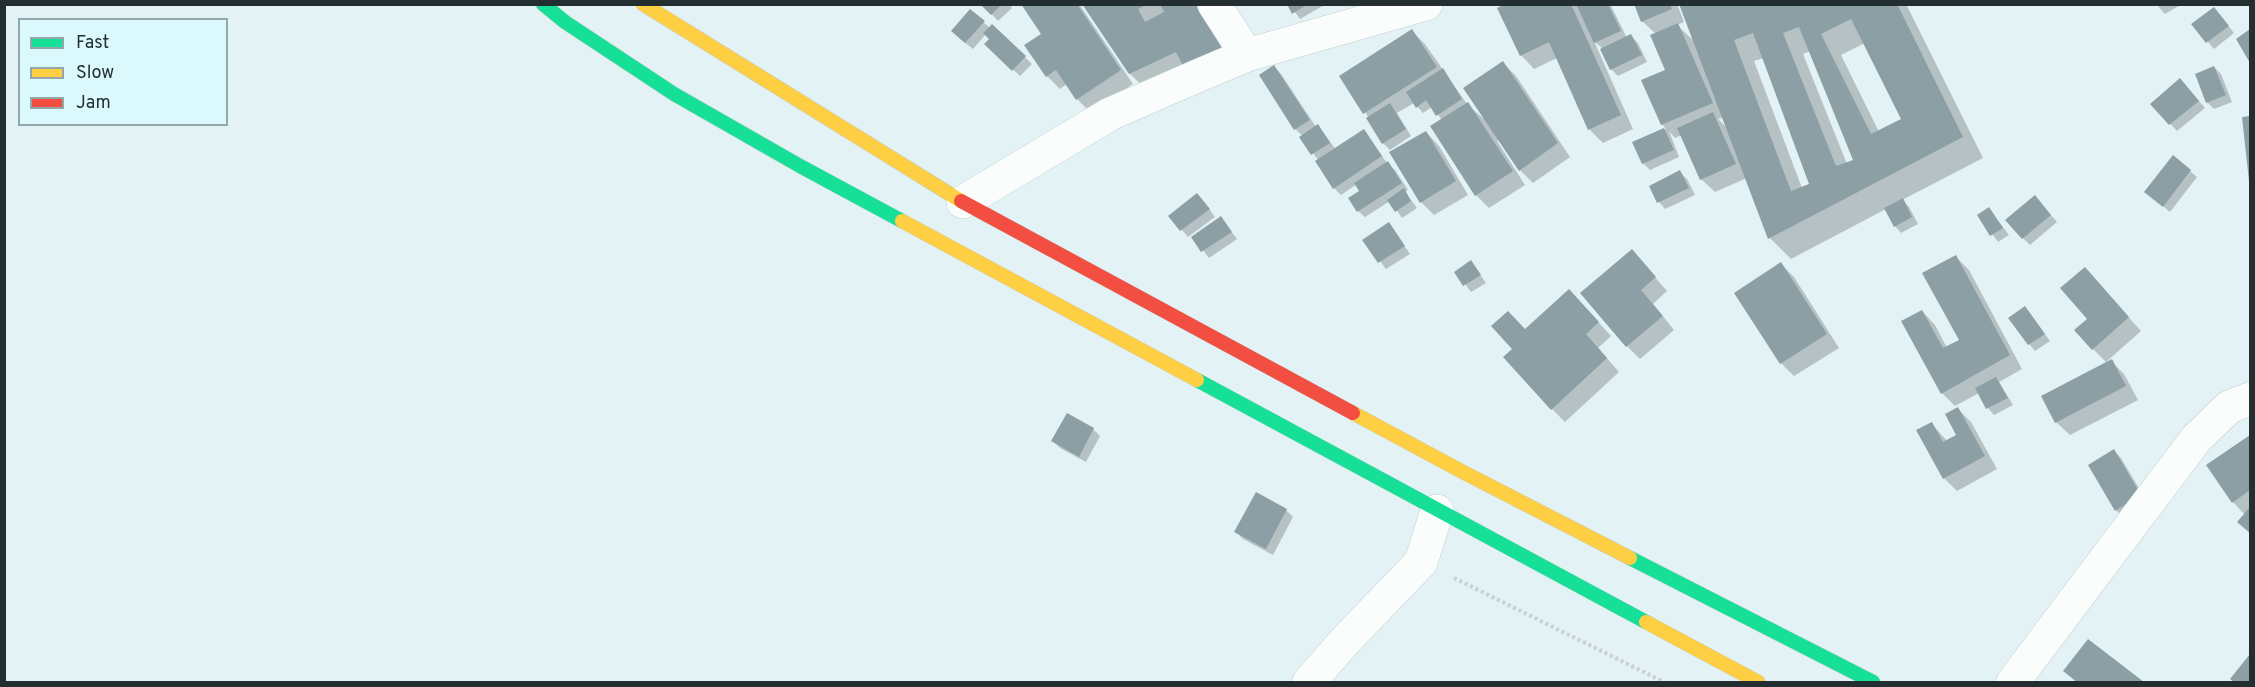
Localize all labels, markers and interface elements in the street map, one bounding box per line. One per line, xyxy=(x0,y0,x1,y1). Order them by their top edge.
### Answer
legend xyxy=(18,18,228,126)
text: Fast xyxy=(76,32,109,55)
text: Slow xyxy=(76,62,114,85)
text: Jam xyxy=(76,92,111,115)

